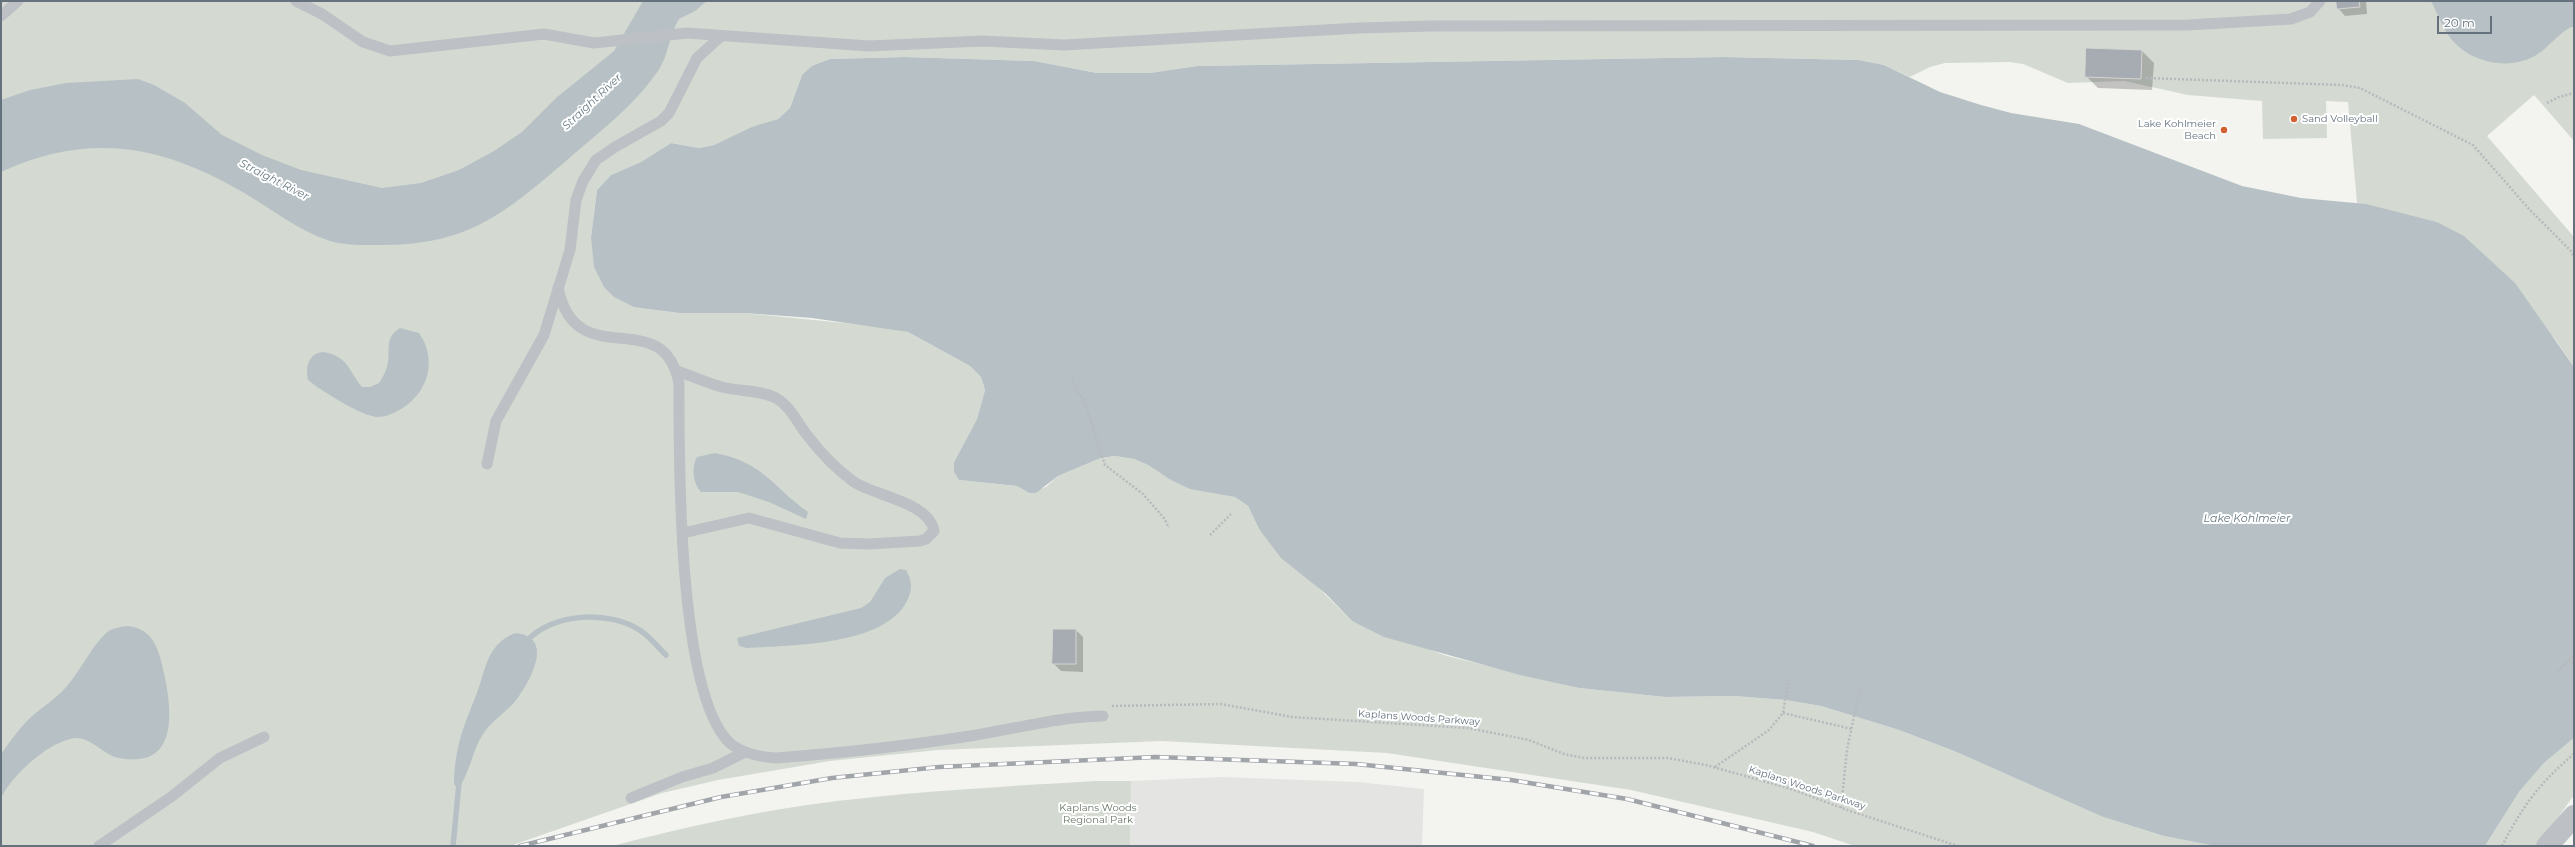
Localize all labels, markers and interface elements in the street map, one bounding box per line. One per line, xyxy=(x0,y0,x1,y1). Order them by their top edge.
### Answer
scale bar xyxy=(2439,8,2494,34)
text: 20 m xyxy=(2444,15,2475,30)
water label: Straight River xyxy=(560,71,624,133)
place label: Sand Volleyball xyxy=(2302,113,2378,125)
marker: Sand Volleyball xyxy=(2289,114,2299,124)
place label: Lake Kohlmeier Beach xyxy=(2138,118,2216,142)
marker: Lake Kohlmeier Beach xyxy=(2219,125,2229,135)
water label: Straight River xyxy=(237,157,311,203)
water label: Lake Kohlmeier xyxy=(2204,512,2290,526)
street label: Kaplans Woods Parkway xyxy=(1358,708,1480,728)
street label: Kaplans Woods Parkway xyxy=(1747,763,1867,813)
park label: Kaplans Woods Regional Park xyxy=(1059,802,1137,826)

